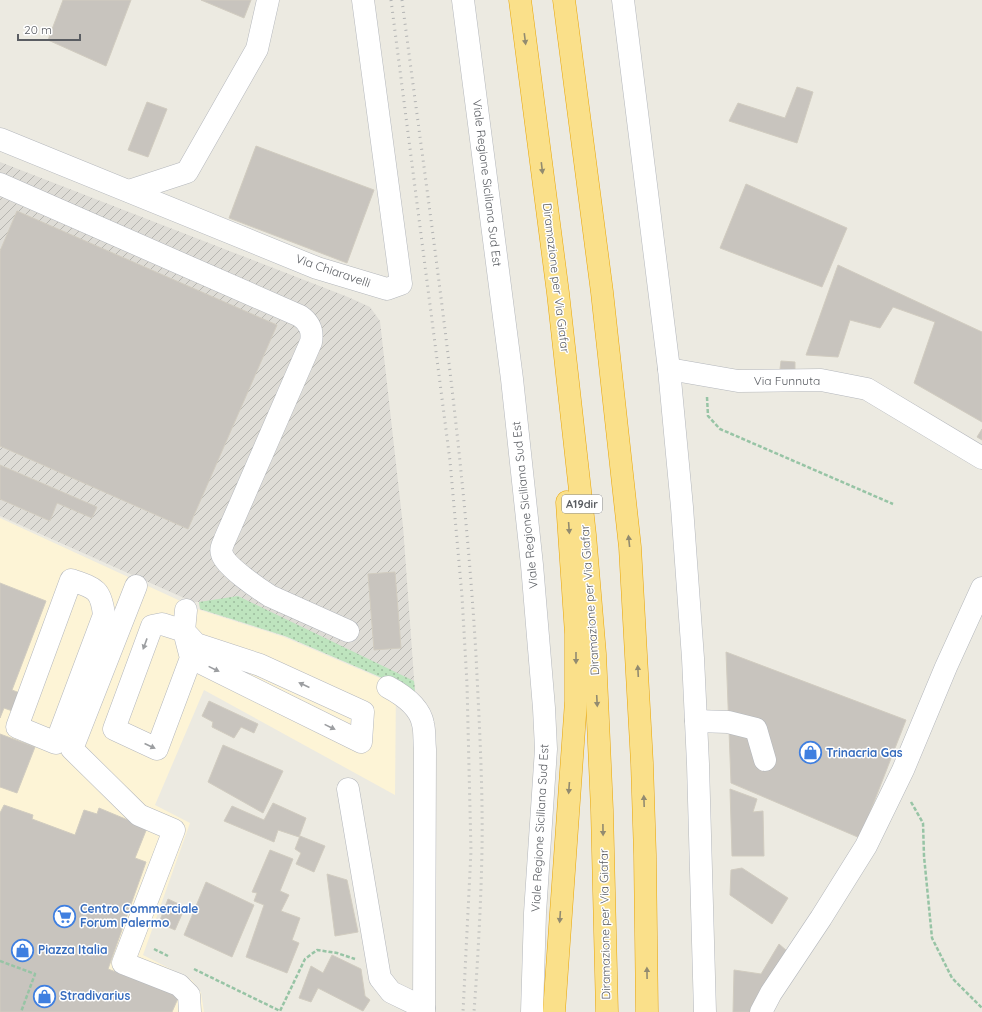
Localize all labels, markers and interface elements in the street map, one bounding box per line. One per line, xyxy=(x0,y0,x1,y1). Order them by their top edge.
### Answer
scale bar xyxy=(18,16,80,42)
text: 20 m xyxy=(24,22,52,37)
one-way arrow xyxy=(522,33,528,45)
street label: Viale Regione Siciliana Sud Est xyxy=(470,98,505,267)
one-way arrow xyxy=(539,162,545,174)
street label: Diramazione per Via Giafar xyxy=(540,202,573,354)
street label: Via Chiaravelli xyxy=(294,251,373,290)
street label: Via Funnuta xyxy=(754,373,820,388)
street label: Viale Regione Siciliana Sud Est xyxy=(508,421,541,590)
road number: A19dir xyxy=(562,495,602,513)
one-way arrow xyxy=(565,522,572,534)
street label: Diramazione per Via Giafar xyxy=(577,524,602,676)
one-way arrow xyxy=(626,535,632,548)
one-way arrow xyxy=(142,639,148,651)
one-way arrow xyxy=(573,652,579,665)
one-way arrow xyxy=(634,665,641,677)
one-way arrow xyxy=(208,666,219,672)
one-way arrow xyxy=(298,682,309,688)
one-way arrow xyxy=(593,695,600,707)
one-way arrow xyxy=(325,724,336,730)
shop icon: Trinacria Gas xyxy=(798,740,824,766)
one-way arrow xyxy=(145,743,156,749)
street label: Viale Regione Siciliana Sud Est xyxy=(528,744,551,912)
place label: Trinacria Gas xyxy=(826,745,903,760)
one-way arrow xyxy=(566,782,573,794)
one-way arrow xyxy=(640,795,647,807)
one-way arrow xyxy=(599,824,606,836)
street label: Diramazione per Via Giafar xyxy=(596,848,613,1000)
place label: Centro Commerciale Forum Palermo xyxy=(80,901,198,930)
supermarket icon: Centro Commerciale Forum Palermo xyxy=(51,903,77,929)
one-way arrow xyxy=(557,911,564,923)
shop icon: Piazza Italia xyxy=(9,937,35,963)
place label: Piazza Italia xyxy=(38,942,107,957)
one-way arrow xyxy=(644,966,650,979)
shop icon: Stradivarius xyxy=(32,983,58,1009)
place label: Stradivarius xyxy=(60,988,130,1003)

